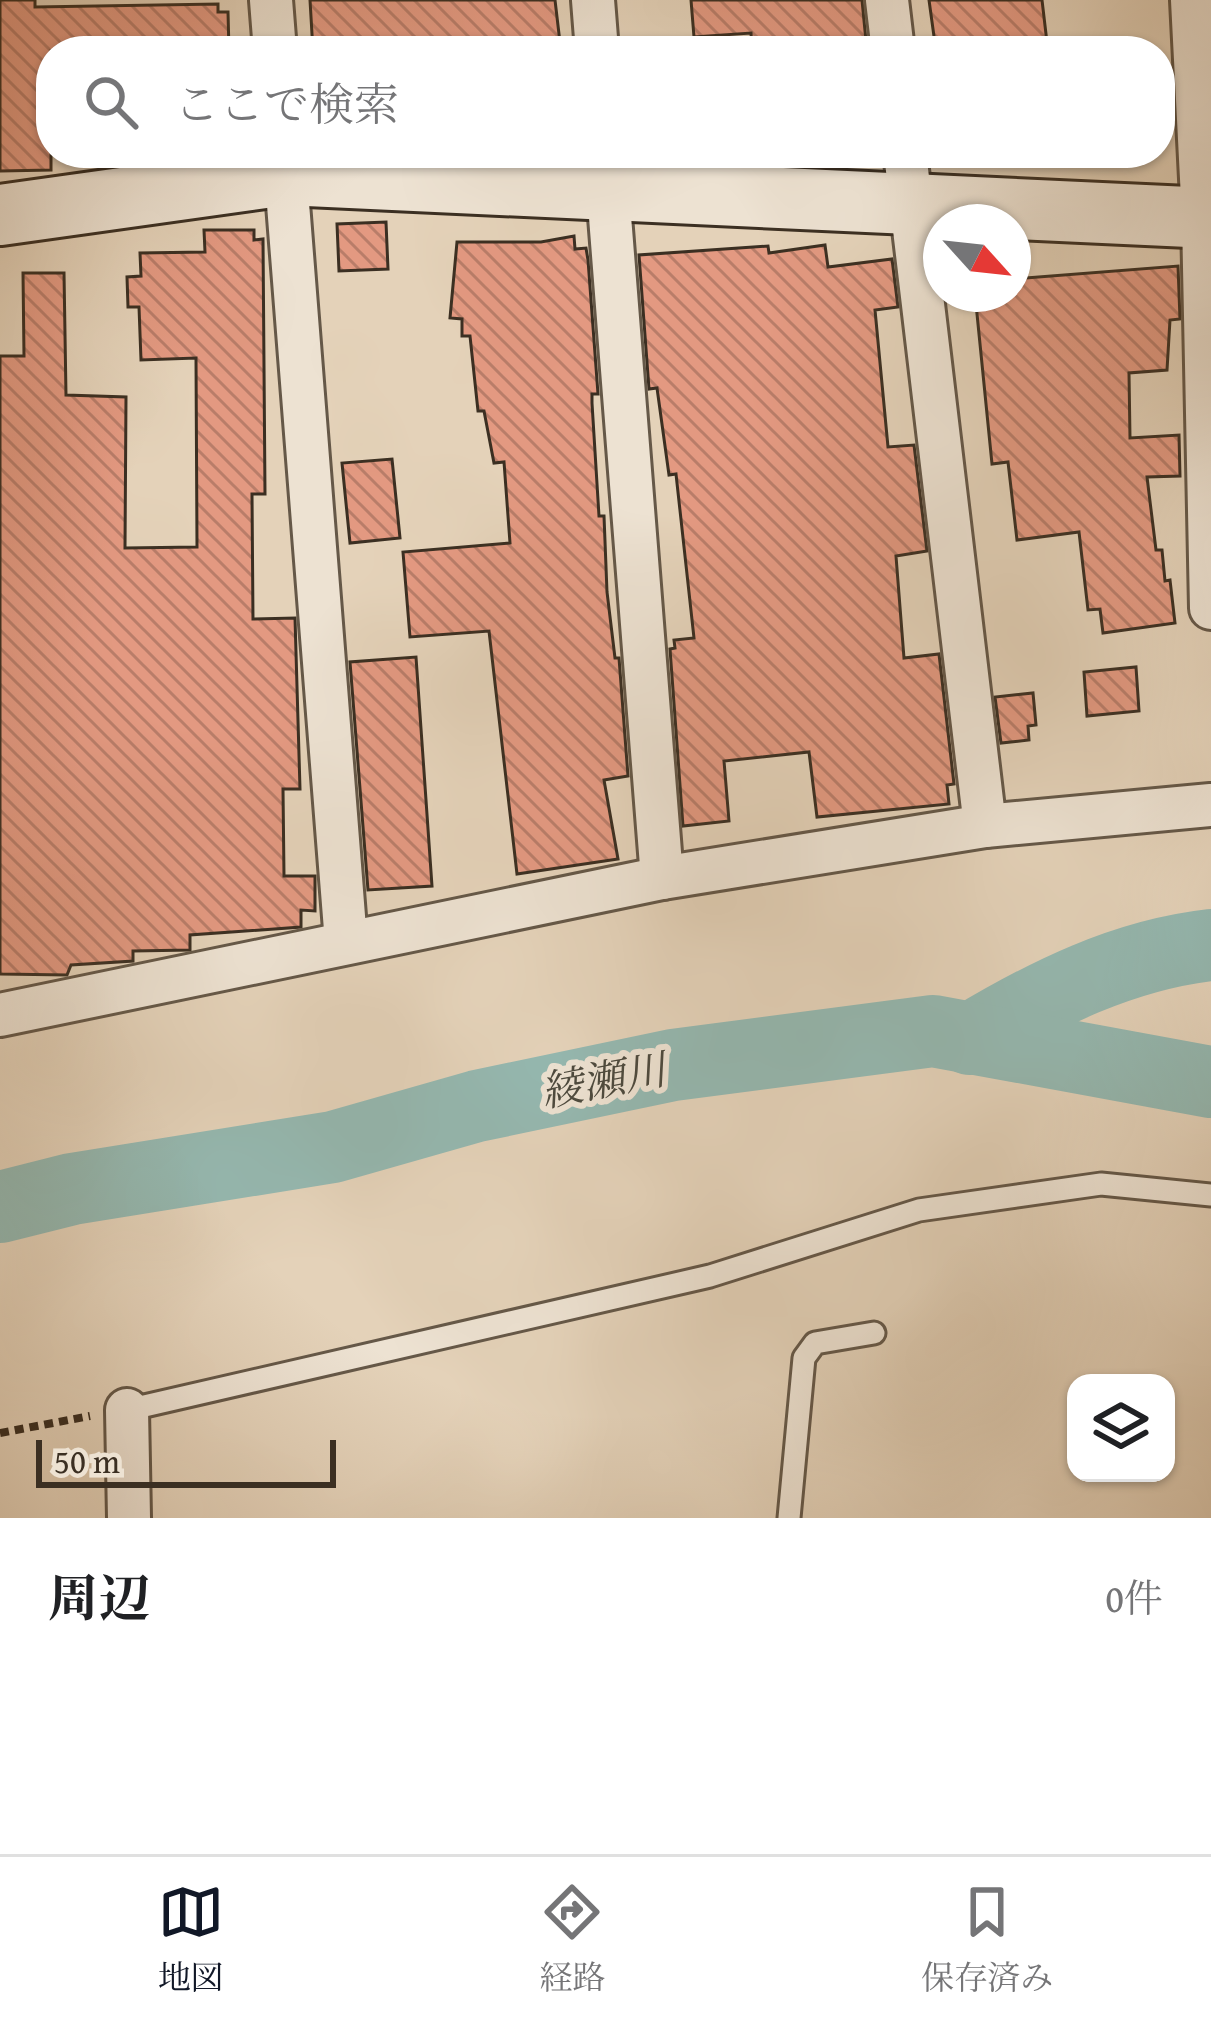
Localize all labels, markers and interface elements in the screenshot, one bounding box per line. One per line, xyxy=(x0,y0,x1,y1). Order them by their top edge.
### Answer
search box xyxy=(36,36,1175,168)
icon: search xyxy=(78,69,144,135)
text: ここで検索 xyxy=(174,71,399,136)
north arrow xyxy=(923,204,1031,312)
water label: 綾瀬川 xyxy=(535,1037,674,1121)
map controls xyxy=(1067,1374,1175,1482)
button: layers xyxy=(1067,1374,1175,1482)
scale bar xyxy=(36,1434,336,1487)
text: 50 m xyxy=(54,1437,120,1485)
text: 周辺 xyxy=(48,1560,150,1635)
text: 0件 xyxy=(1105,1569,1163,1626)
tab: 地図 xyxy=(158,1879,224,2001)
tab: 経路 xyxy=(539,1879,605,2001)
tab: 保存済み xyxy=(921,1879,1053,2001)

